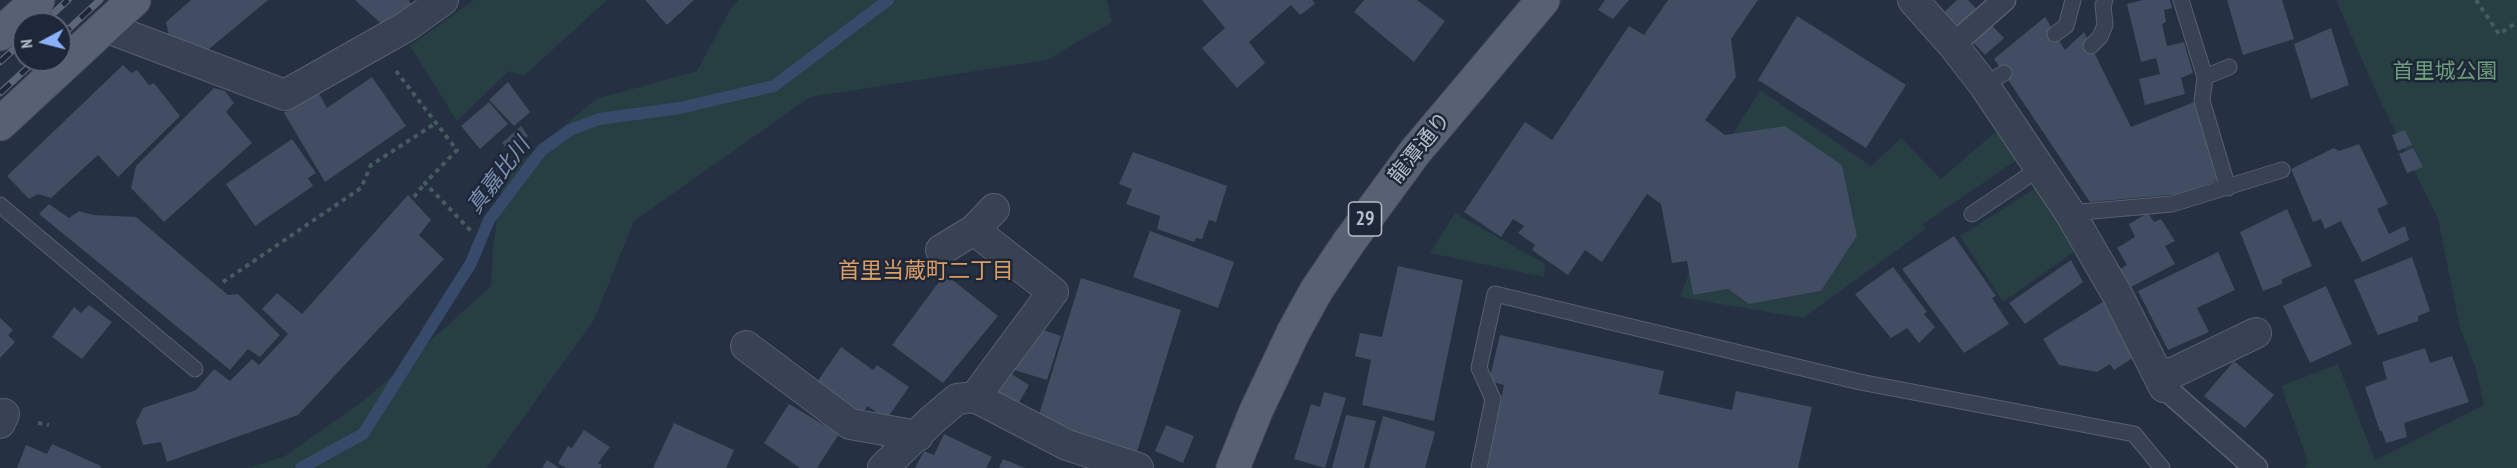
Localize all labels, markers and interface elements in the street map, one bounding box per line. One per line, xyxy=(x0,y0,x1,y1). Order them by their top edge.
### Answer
north arrow xyxy=(12,12,72,72)
text: N xyxy=(16,38,37,49)
park label: 首里城公園 xyxy=(2393,59,2497,85)
street label: 龍潭通り xyxy=(1384,107,1456,189)
water label: 真嘉比川 xyxy=(462,133,536,219)
road number: 29 xyxy=(1348,202,1382,236)
district label: 首里当蔵町二丁目 xyxy=(838,259,1014,285)

